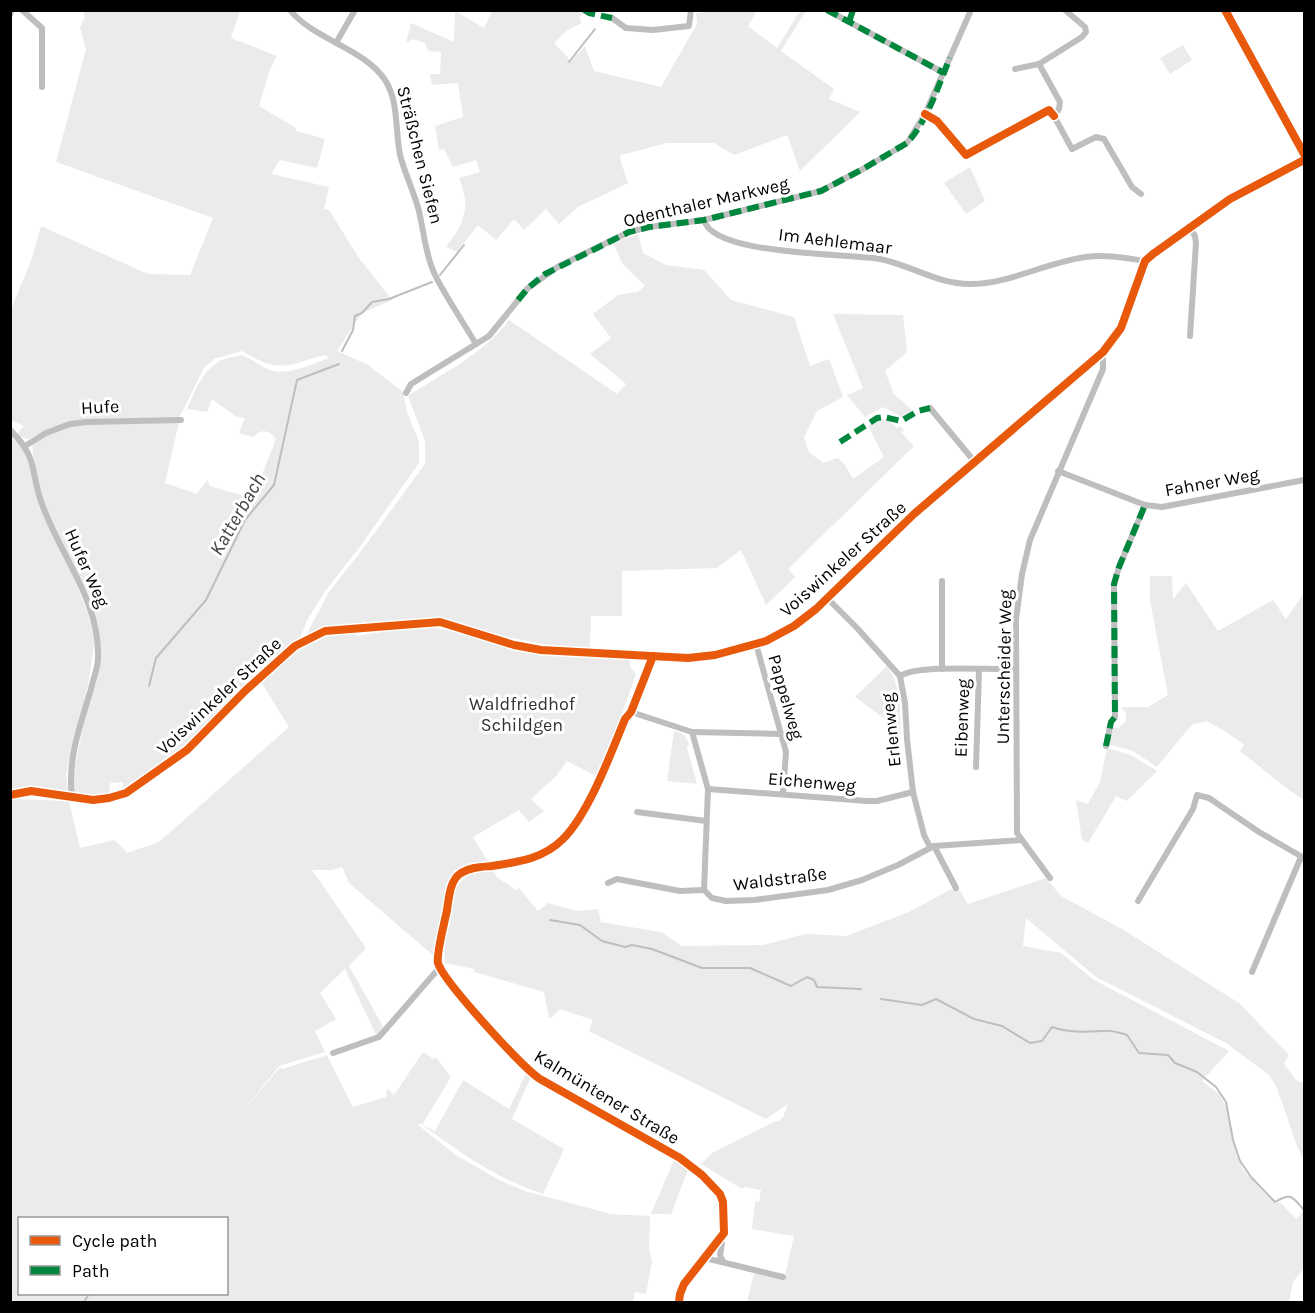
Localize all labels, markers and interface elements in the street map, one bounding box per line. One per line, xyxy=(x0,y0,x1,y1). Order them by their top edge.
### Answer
street label: Sträßchen Siefen xyxy=(392,84,448,226)
street label: Odenthaler Markweg xyxy=(621,172,791,232)
street label: Im Aehlemaar xyxy=(777,223,893,259)
street label: Hufe xyxy=(80,395,120,419)
street label: Fahner Weg xyxy=(1163,463,1261,501)
water label: Katterbach xyxy=(205,469,270,560)
street label: Voiswinkeler Straße xyxy=(775,497,911,621)
street label: Hufer Weg xyxy=(60,525,114,611)
street label: Unterscheider Weg xyxy=(992,589,1016,745)
street label: Voiswinkeler Straße xyxy=(152,633,286,759)
street label: Pappelweg xyxy=(763,652,809,742)
street label: Eibenweg xyxy=(950,678,974,758)
street label: Erlenweg xyxy=(876,692,906,768)
park label: Waldfriedhof Schildgen xyxy=(469,693,576,736)
street label: Eichenweg xyxy=(767,767,857,797)
street label: Waldstraße xyxy=(732,862,828,896)
street label: Kalmüntener Straße xyxy=(530,1045,684,1149)
legend xyxy=(18,1217,228,1295)
text: Cycle path xyxy=(72,1230,157,1252)
text: Path xyxy=(72,1260,110,1282)

